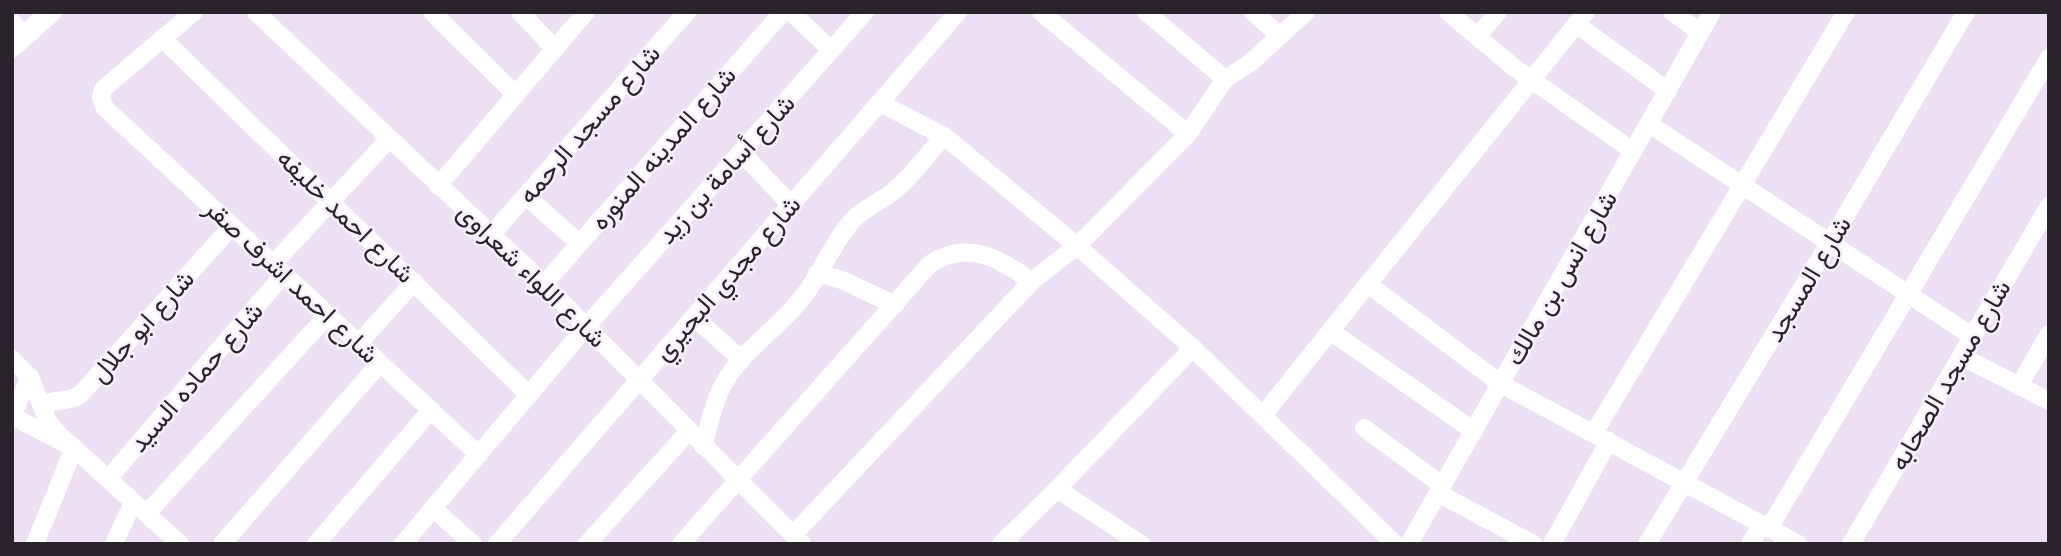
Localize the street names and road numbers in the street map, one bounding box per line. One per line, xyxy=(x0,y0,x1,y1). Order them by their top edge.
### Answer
street label: شارع مسجد الرحمه xyxy=(510,37,668,211)
street label: شارع المدينه المنوره xyxy=(583,59,744,238)
street label: شارع أسامة بن زيد xyxy=(650,87,803,252)
street label: شارع احمد خليفه xyxy=(269,141,422,291)
street label: شارع انس بن مالك xyxy=(1497,184,1626,372)
street label: شارع مجدي البحيري xyxy=(646,188,811,370)
street label: شارع احمد اشرف صقر xyxy=(196,191,387,372)
street label: شارع اللواء شعراوى xyxy=(449,195,614,356)
street label: شارع المسجد xyxy=(1757,210,1860,349)
street label: شارع ابو جلال xyxy=(82,262,202,390)
street label: شارع مسجد الصحابه xyxy=(1882,273,2019,477)
street label: شارع حماده السيد xyxy=(121,295,271,460)

